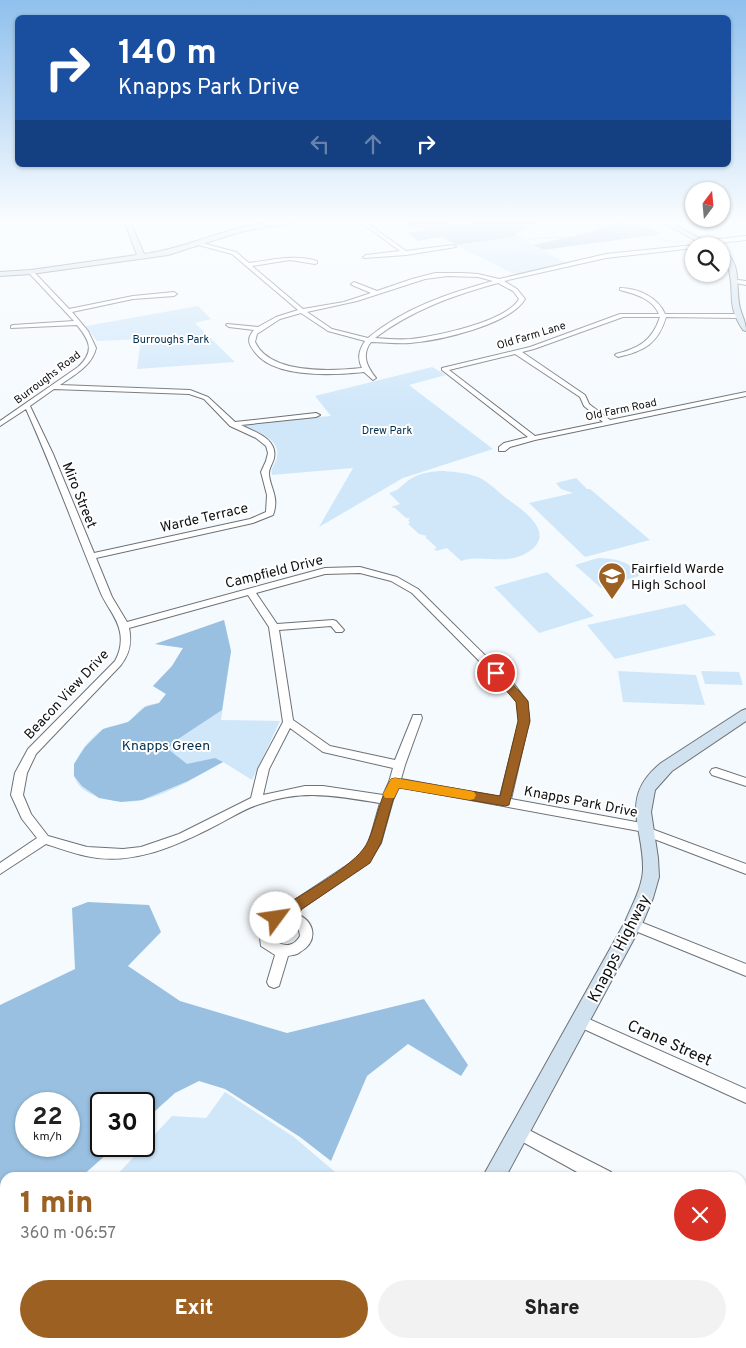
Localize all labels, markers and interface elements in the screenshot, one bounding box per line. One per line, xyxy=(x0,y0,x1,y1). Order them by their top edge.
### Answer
text: 140 m xyxy=(118,32,217,76)
icon: right xyxy=(35,35,100,100)
text: Knapps Park Drive xyxy=(118,75,300,102)
icon: left xyxy=(306,130,334,158)
icon: ahead xyxy=(359,130,387,158)
icon: right xyxy=(412,130,440,158)
north arrow xyxy=(685,182,730,228)
map controls xyxy=(685,182,730,282)
button: search xyxy=(685,237,730,282)
street label: Old Farm Lane xyxy=(495,319,568,353)
park label: Burroughs Park xyxy=(133,333,210,347)
street label: Burroughs Road xyxy=(12,348,84,407)
street label: Old Farm Road xyxy=(584,396,658,424)
park label: Drew Park xyxy=(362,424,412,438)
street label: Miro Street xyxy=(58,460,100,531)
street label: Warde Terrace xyxy=(159,500,250,537)
street label: Campfield Drive xyxy=(224,552,325,593)
school or university icon: Fairfield Warde High School xyxy=(597,561,627,600)
place label: Fairfield Warde High School xyxy=(631,561,724,594)
street label: Beacon View Drive xyxy=(21,647,113,743)
pin xyxy=(475,652,517,694)
icon: arrive xyxy=(482,659,510,687)
park label: Knapps Green xyxy=(122,738,210,755)
street label: Knapps Park Drive xyxy=(522,783,639,822)
position arrow xyxy=(249,891,301,943)
street label: Knapps Highway xyxy=(584,892,656,1006)
street label: Crane Street xyxy=(624,1016,715,1071)
speed limit sign: 30 xyxy=(90,1092,155,1157)
text: 22 xyxy=(32,1102,63,1134)
text: km/h xyxy=(33,1129,62,1145)
text: 1 min xyxy=(20,1186,93,1223)
button: close xyxy=(674,1189,726,1241)
text: 360 m · 06:57 xyxy=(20,1224,116,1244)
button: Exit xyxy=(20,1280,368,1338)
button: Share xyxy=(378,1280,726,1338)

